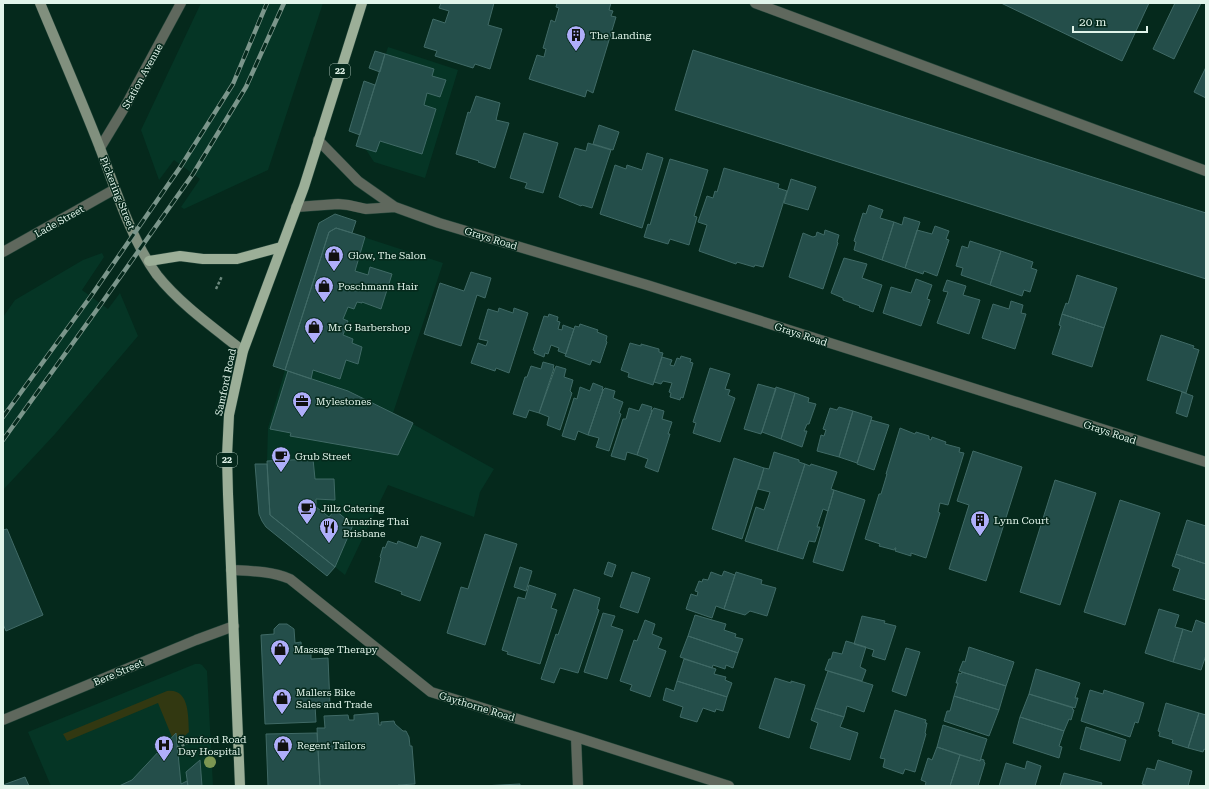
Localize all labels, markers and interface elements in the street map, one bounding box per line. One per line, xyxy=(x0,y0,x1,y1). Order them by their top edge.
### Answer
scale bar xyxy=(1073,8,1147,34)
text: 20 m xyxy=(1079,15,1106,29)
building icon: The Landing xyxy=(565,24,587,52)
place label: The Landing xyxy=(590,30,651,41)
street label: Station Avenue xyxy=(120,41,165,111)
road number: 22 xyxy=(330,64,350,78)
street label: Pickering Street xyxy=(98,155,137,231)
street label: Lade Street xyxy=(33,203,86,240)
street label: Grays Road xyxy=(463,225,519,252)
shop icon: Glow, The Salon xyxy=(323,244,345,272)
place label: Glow, The Salon xyxy=(348,250,427,261)
shop icon: Poschmann Hair xyxy=(313,275,335,303)
place label: Poschmann Hair xyxy=(338,281,418,292)
shop icon: Mr G Barbershop xyxy=(303,316,325,344)
street label: Grays Road xyxy=(773,321,829,348)
place label: Mr G Barbershop xyxy=(328,322,411,333)
street label: Samford Road xyxy=(213,347,238,417)
office icon: Mylestones xyxy=(291,390,313,418)
place label: Mylestones xyxy=(316,396,371,407)
street label: Grays Road xyxy=(1082,419,1138,446)
cafe icon: Grub Street xyxy=(270,445,292,473)
place label: Grub Street xyxy=(295,451,351,462)
road number: 22 xyxy=(217,453,237,467)
cafe icon: Jillz Catering xyxy=(296,497,318,525)
place label: Jillz Catering xyxy=(321,503,385,514)
building icon: Lynn Court xyxy=(969,509,991,537)
place label: Lynn Court xyxy=(994,515,1049,526)
restaurant icon: Amazing Thai Brisbane xyxy=(318,516,340,544)
place label: Amazing Thai Brisbane xyxy=(343,516,409,539)
shop icon: Massage Therapy xyxy=(269,638,291,666)
place label: Massage Therapy xyxy=(294,644,378,655)
street label: Bere Street xyxy=(92,657,145,688)
shop icon: Mallers Bike Sales and Trade xyxy=(271,687,293,715)
place label: Mallers Bike Sales and Trade xyxy=(296,687,373,710)
street label: Gaythorne Road xyxy=(438,690,517,723)
hospital icon: Samford Road Day Hospital xyxy=(153,734,175,762)
place label: Samford Road Day Hospital xyxy=(178,734,247,757)
shop icon: Regent Tailors xyxy=(272,734,294,762)
place label: Regent Tailors xyxy=(297,740,366,751)

